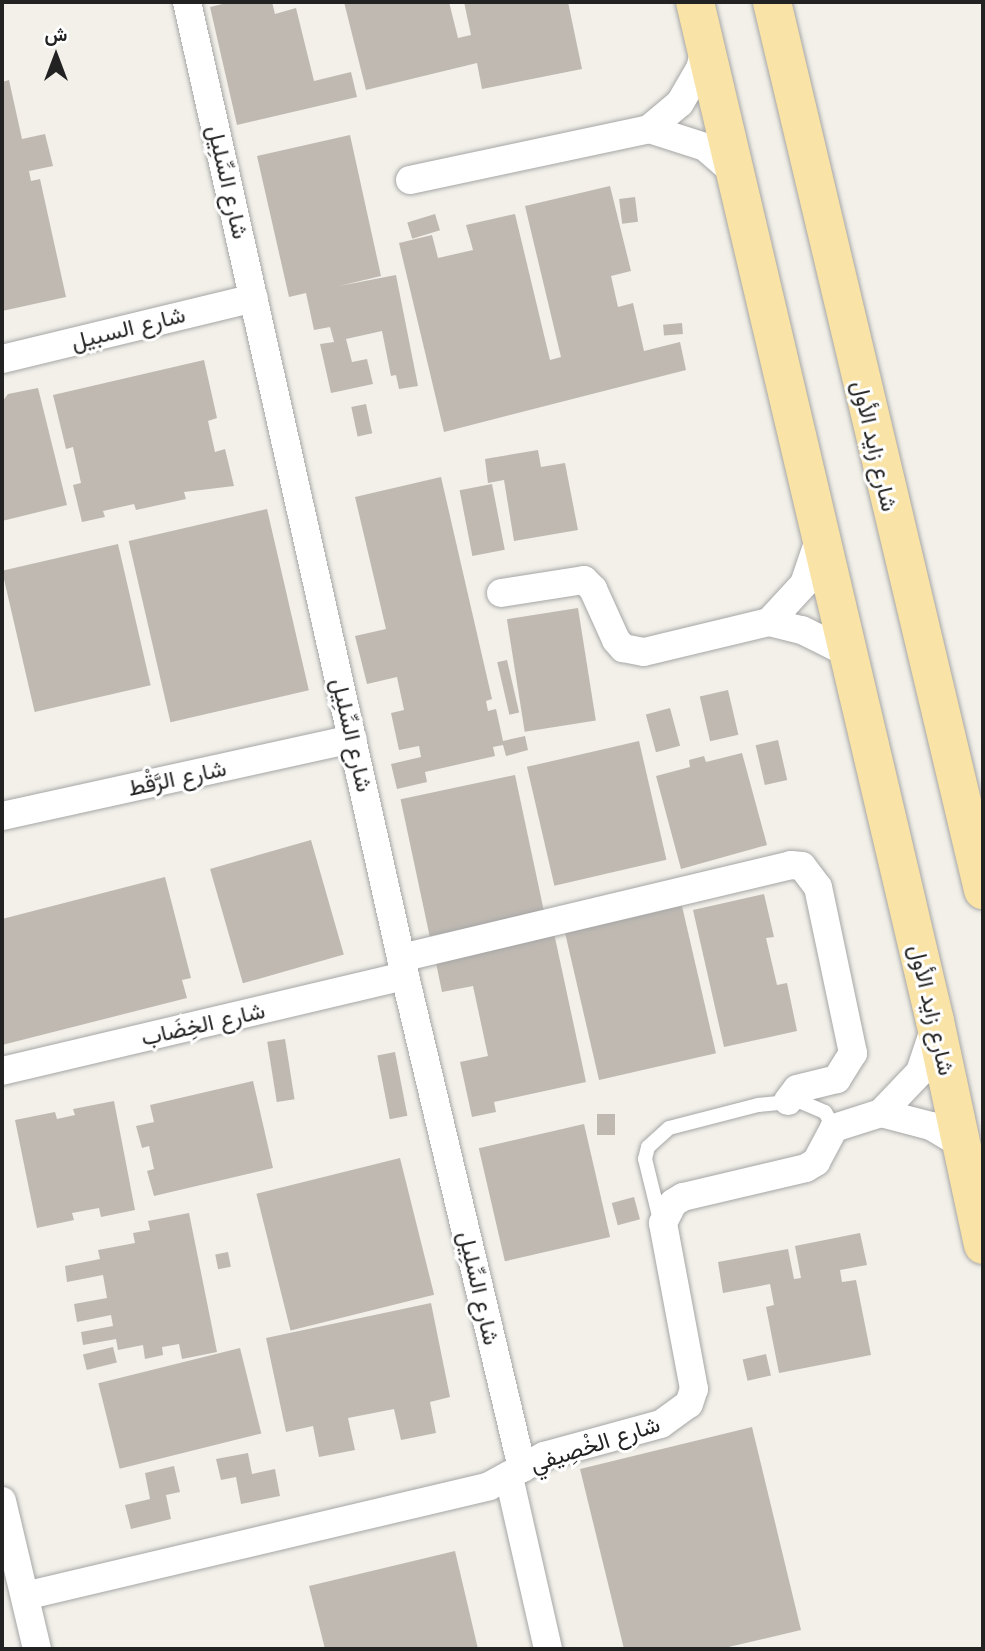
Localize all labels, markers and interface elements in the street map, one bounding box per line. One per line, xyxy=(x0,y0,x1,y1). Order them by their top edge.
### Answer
north arrow xyxy=(21,21,91,91)
text: ش xyxy=(45,24,67,45)
street label: شارع السِّلِيل xyxy=(202,122,254,242)
street label: شارع السبيل xyxy=(68,301,188,355)
street label: شارع زايد الأول xyxy=(847,378,903,514)
street label: شارع السِّلِيل xyxy=(326,675,378,795)
street label: شارع الرَّقْط xyxy=(125,754,229,802)
street label: شارع زايد الأول xyxy=(904,942,960,1078)
street label: شارع الخِضَاب xyxy=(138,996,268,1052)
street label: شارع السِّلِيل xyxy=(453,1228,505,1348)
street label: شارع الخْصِيفي xyxy=(527,1410,663,1478)

